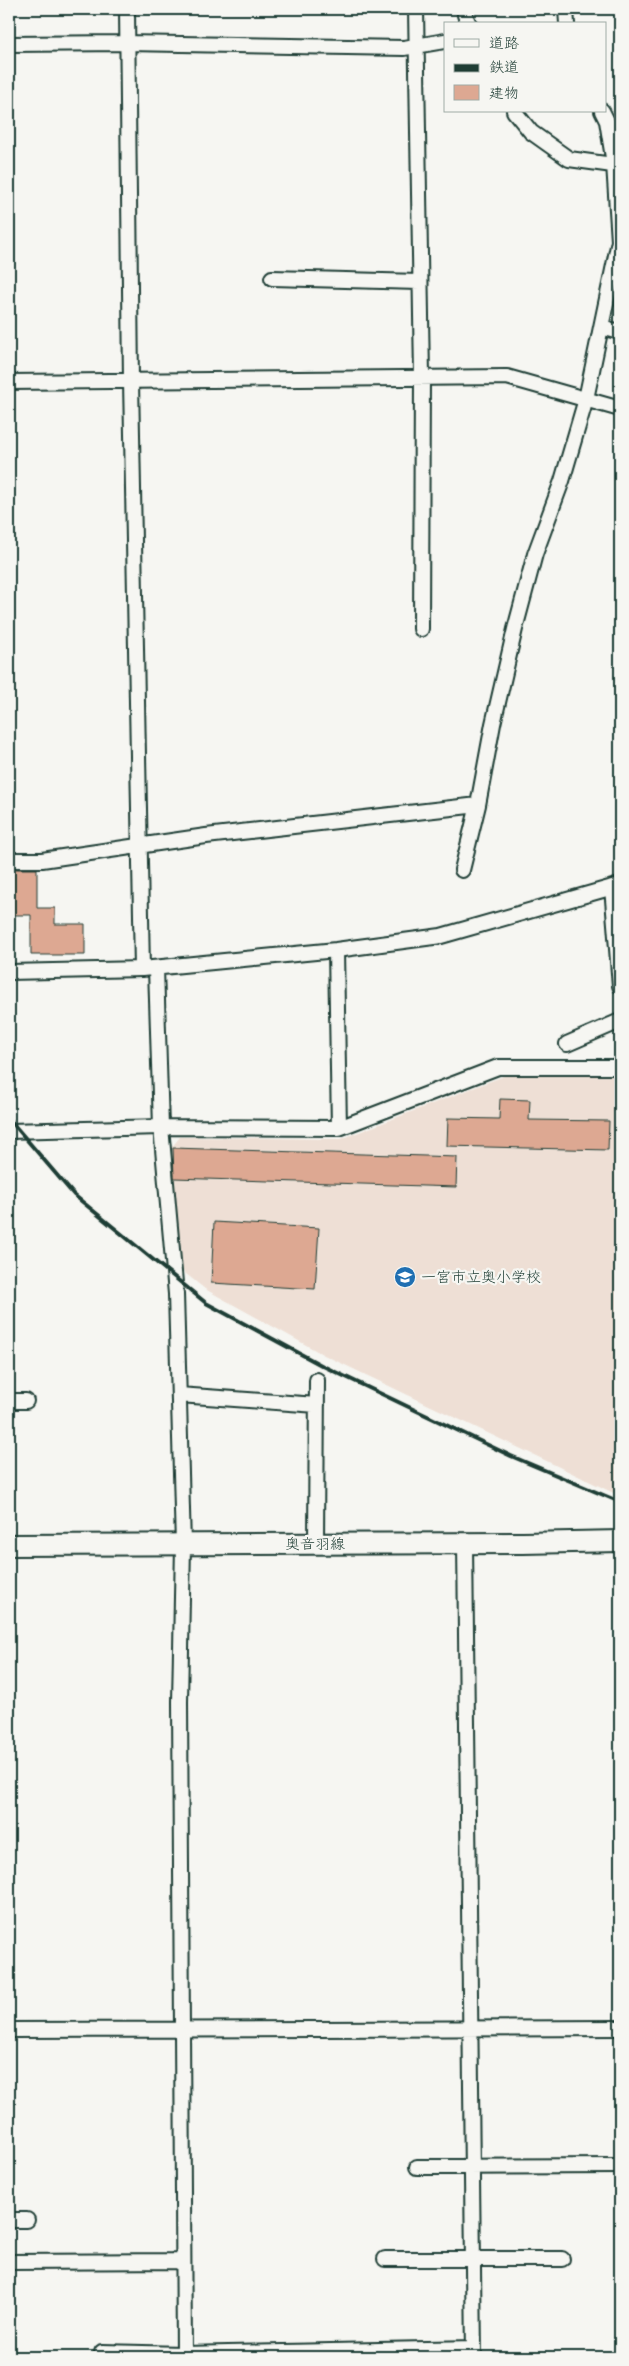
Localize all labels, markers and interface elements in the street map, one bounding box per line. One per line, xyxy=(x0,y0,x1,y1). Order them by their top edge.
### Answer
legend xyxy=(444,22,606,112)
text: 道路 xyxy=(489,33,519,53)
text: 鉄道 xyxy=(489,57,519,77)
text: 建物 xyxy=(489,83,519,103)
school or university icon: 一宮市立奥小学校 xyxy=(393,1265,417,1289)
place label: 一宮市立奥小学校 xyxy=(421,1267,541,1287)
street label: 奥音羽線 xyxy=(285,1534,345,1554)

